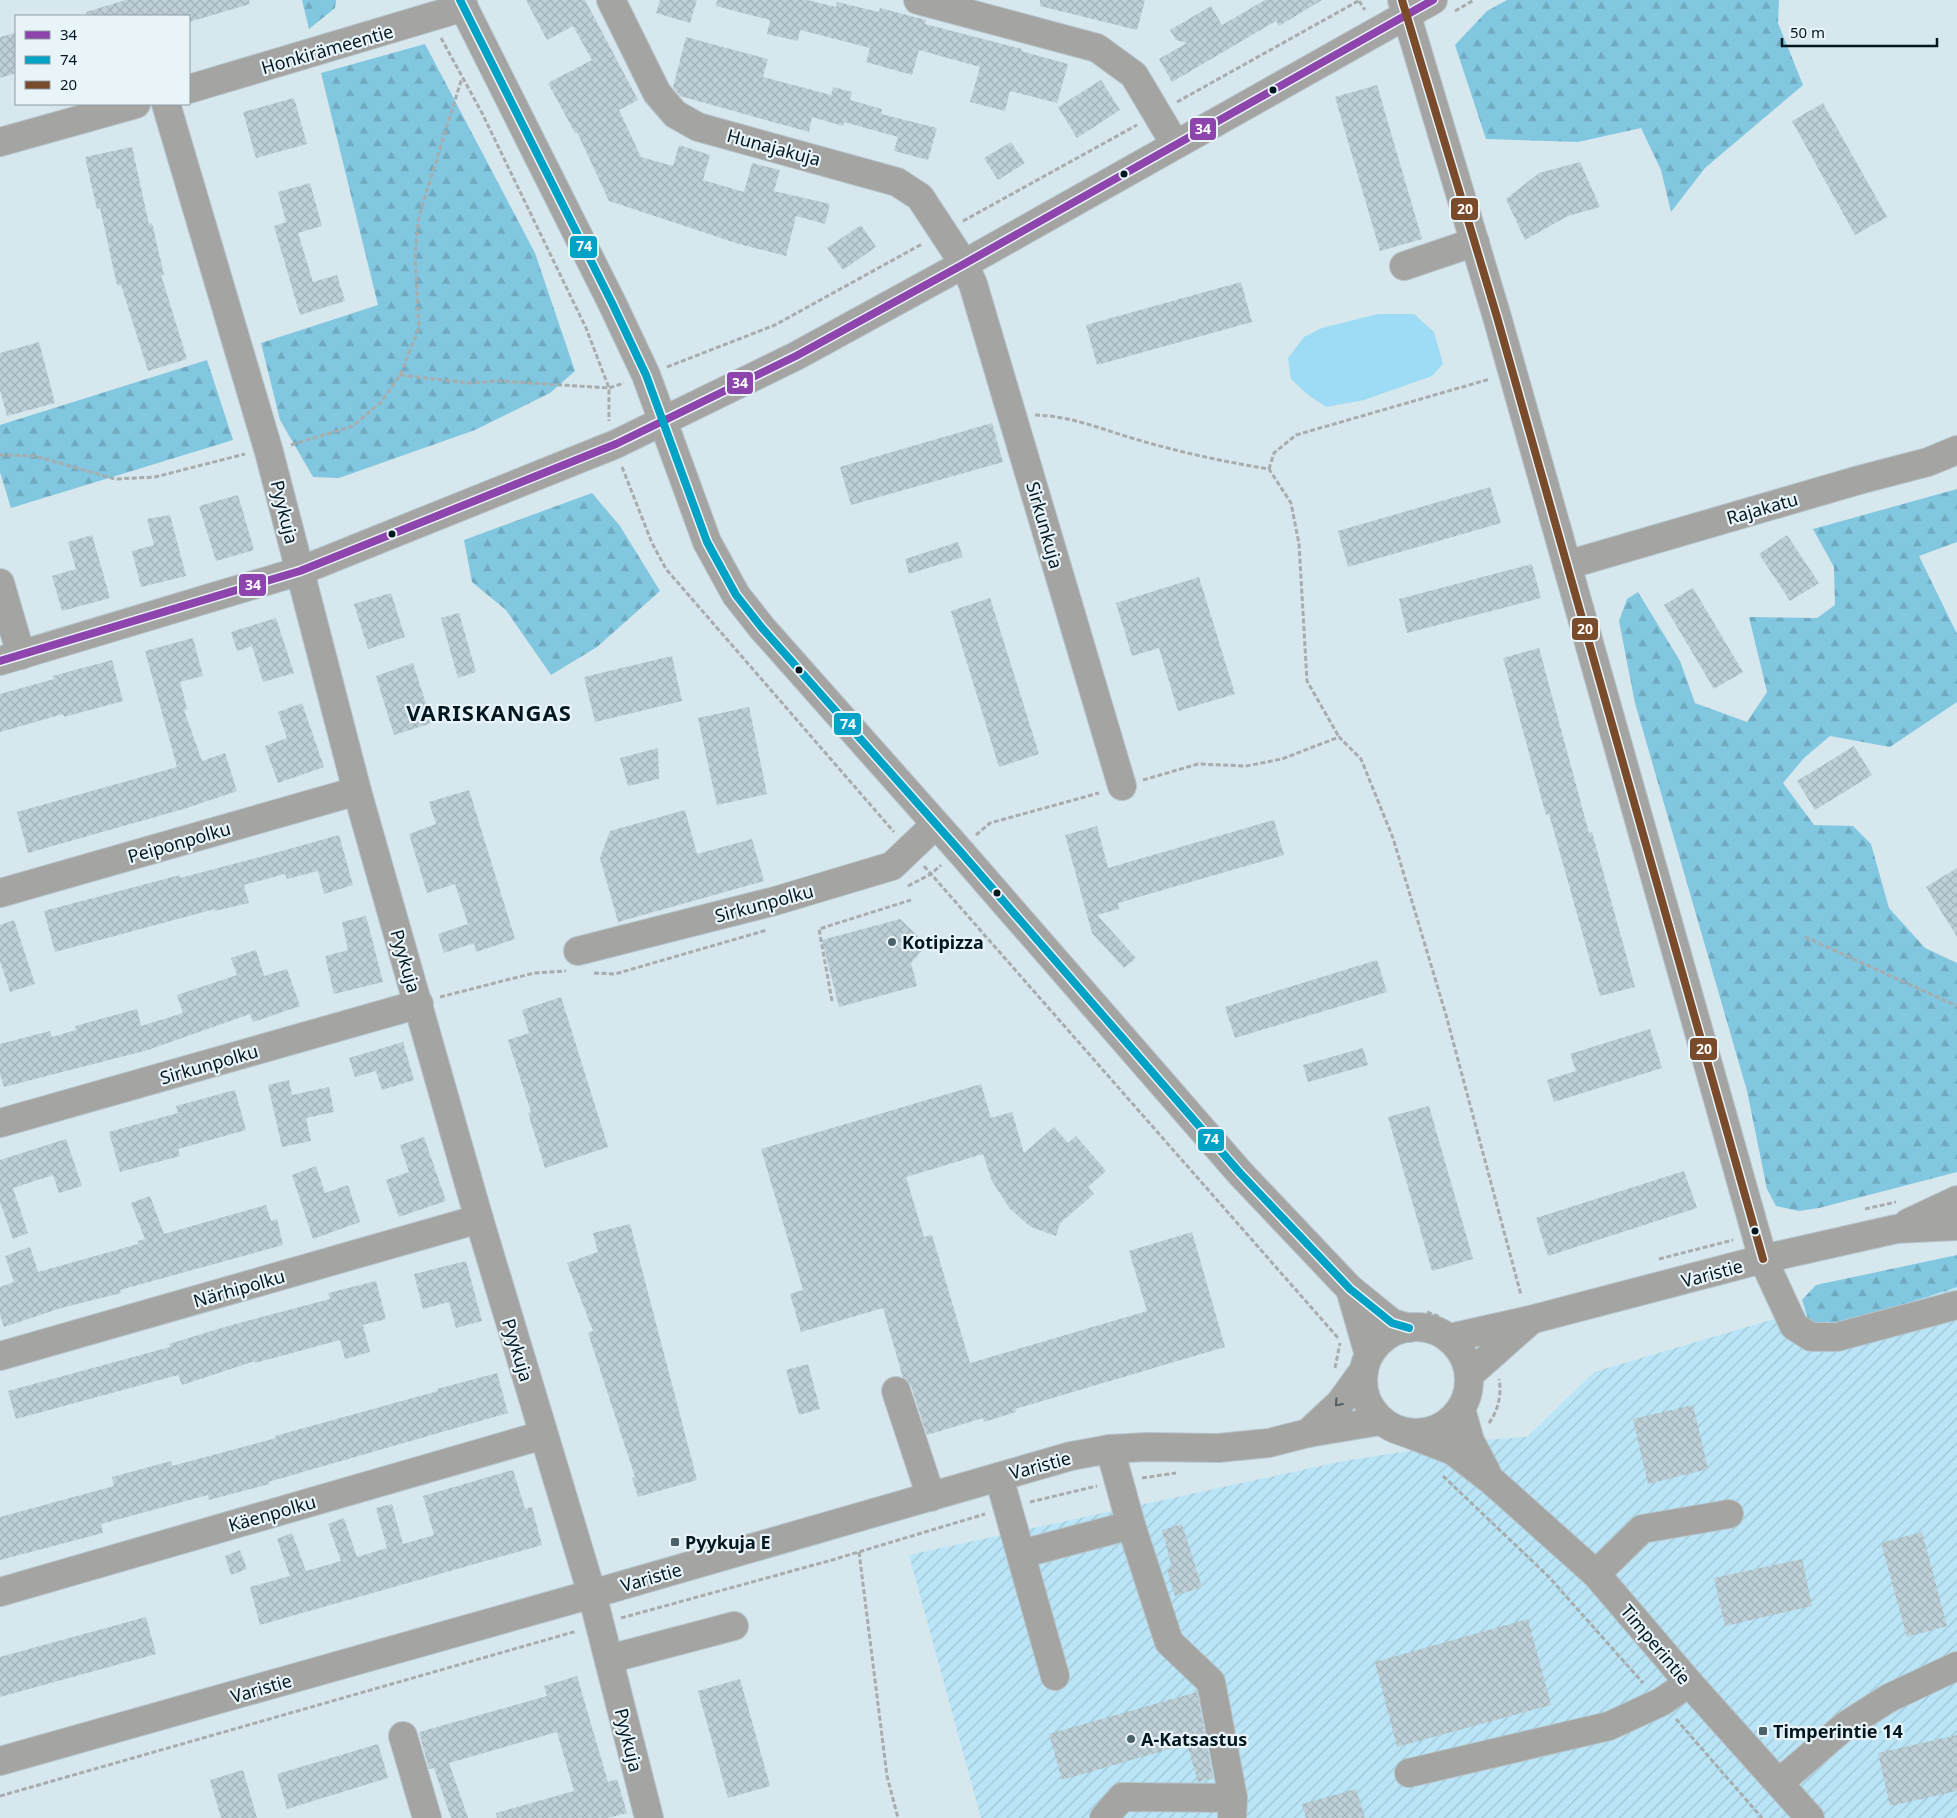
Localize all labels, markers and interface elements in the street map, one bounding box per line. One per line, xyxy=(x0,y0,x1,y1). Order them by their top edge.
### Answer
legend xyxy=(15,15,190,105)
scale bar xyxy=(1782,15,1937,47)
street label: Honkirämeentie xyxy=(258,19,396,79)
text: 50 m xyxy=(1790,22,1825,42)
text: 34 xyxy=(60,24,78,44)
text: 74 xyxy=(60,49,78,69)
text: 20 xyxy=(60,74,77,94)
unlabelled marker xyxy=(1268,85,1278,95)
line badge: 34 xyxy=(1189,117,1217,141)
text: 34 xyxy=(1195,119,1211,138)
street label: Hunajakuja xyxy=(725,123,823,171)
unlabelled marker xyxy=(1119,169,1129,179)
line badge: 20 xyxy=(1450,197,1479,221)
text: 20 xyxy=(1457,199,1473,218)
line badge: 74 xyxy=(569,235,598,259)
text: 74 xyxy=(576,236,592,255)
line badge: 34 xyxy=(726,371,754,395)
text: 34 xyxy=(732,373,748,392)
street label: Pyykuja xyxy=(266,478,304,546)
street label: Sirkunkuja xyxy=(1021,479,1069,571)
street label: Rajakatu xyxy=(1723,486,1801,530)
unlabelled marker xyxy=(387,529,397,539)
line badge: 34 xyxy=(238,573,267,597)
text: 34 xyxy=(245,575,261,594)
line badge: 20 xyxy=(1571,617,1599,641)
text: 20 xyxy=(1577,619,1593,638)
unlabelled marker xyxy=(794,665,804,675)
district label: VARISKANGAS xyxy=(406,697,572,727)
line badge: 74 xyxy=(833,712,862,736)
text: 74 xyxy=(840,714,856,733)
street label: Peiponpolku xyxy=(125,816,233,868)
street label: Sirkunpolku xyxy=(712,878,816,928)
unlabelled marker xyxy=(992,888,1002,898)
street label: Pyykuja xyxy=(386,927,426,995)
place label: Kotipizza xyxy=(902,930,984,954)
marker: Kotipizza xyxy=(886,936,898,948)
line badge: 20 xyxy=(1689,1037,1718,1061)
street label: Sirkunpolku xyxy=(157,1039,261,1089)
text: 20 xyxy=(1696,1039,1712,1058)
line badge: 74 xyxy=(1197,1128,1225,1152)
text: 74 xyxy=(1203,1129,1219,1148)
unlabelled marker xyxy=(1750,1226,1760,1236)
street label: Varistie xyxy=(1679,1253,1745,1293)
street label: Närhipolku xyxy=(190,1263,288,1313)
street label: Pyykuja xyxy=(497,1316,539,1384)
one-way arrow xyxy=(1335,1398,1344,1407)
street label: Varistie xyxy=(1007,1445,1073,1485)
street label: Käenpolku xyxy=(226,1489,318,1537)
place label: Pyykuja E xyxy=(685,1530,771,1554)
marker: Pyykuja E xyxy=(669,1536,681,1548)
street label: Varistie xyxy=(618,1557,684,1597)
street label: Timperintie xyxy=(1616,1599,1696,1689)
street label: Varistie xyxy=(228,1668,294,1708)
street label: Pyykuja xyxy=(610,1706,648,1774)
place label: Timperintie 14 xyxy=(1773,1719,1903,1743)
marker: Timperintie 14 xyxy=(1757,1725,1769,1737)
place label: A-Katsastus xyxy=(1141,1727,1247,1751)
marker: A-Katsastus xyxy=(1125,1733,1137,1745)

